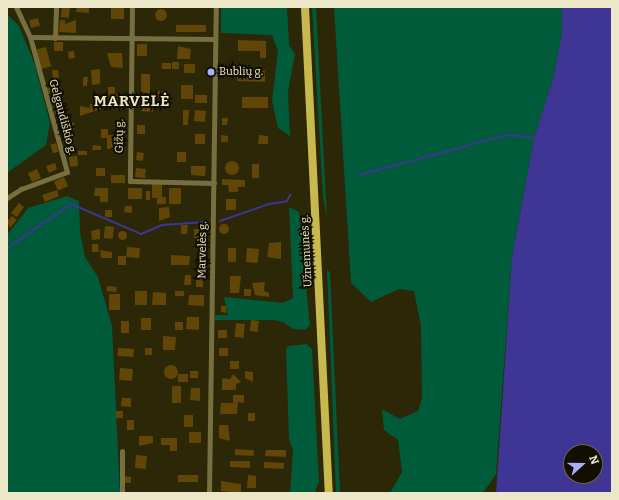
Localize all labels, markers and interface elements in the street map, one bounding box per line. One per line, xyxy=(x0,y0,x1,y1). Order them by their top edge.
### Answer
place label: Bublių g. xyxy=(219,65,263,79)
marker: Bublių g. xyxy=(206,67,216,77)
street label: Gelgaudiškio g. xyxy=(46,78,78,156)
district label: MARVELĖ xyxy=(94,93,170,111)
street label: Gižų g. xyxy=(113,119,127,153)
street label: Užnemunės g. xyxy=(299,214,315,288)
street label: Marvelės g. xyxy=(196,221,210,279)
north arrow xyxy=(563,444,603,484)
text: N xyxy=(586,454,601,466)

